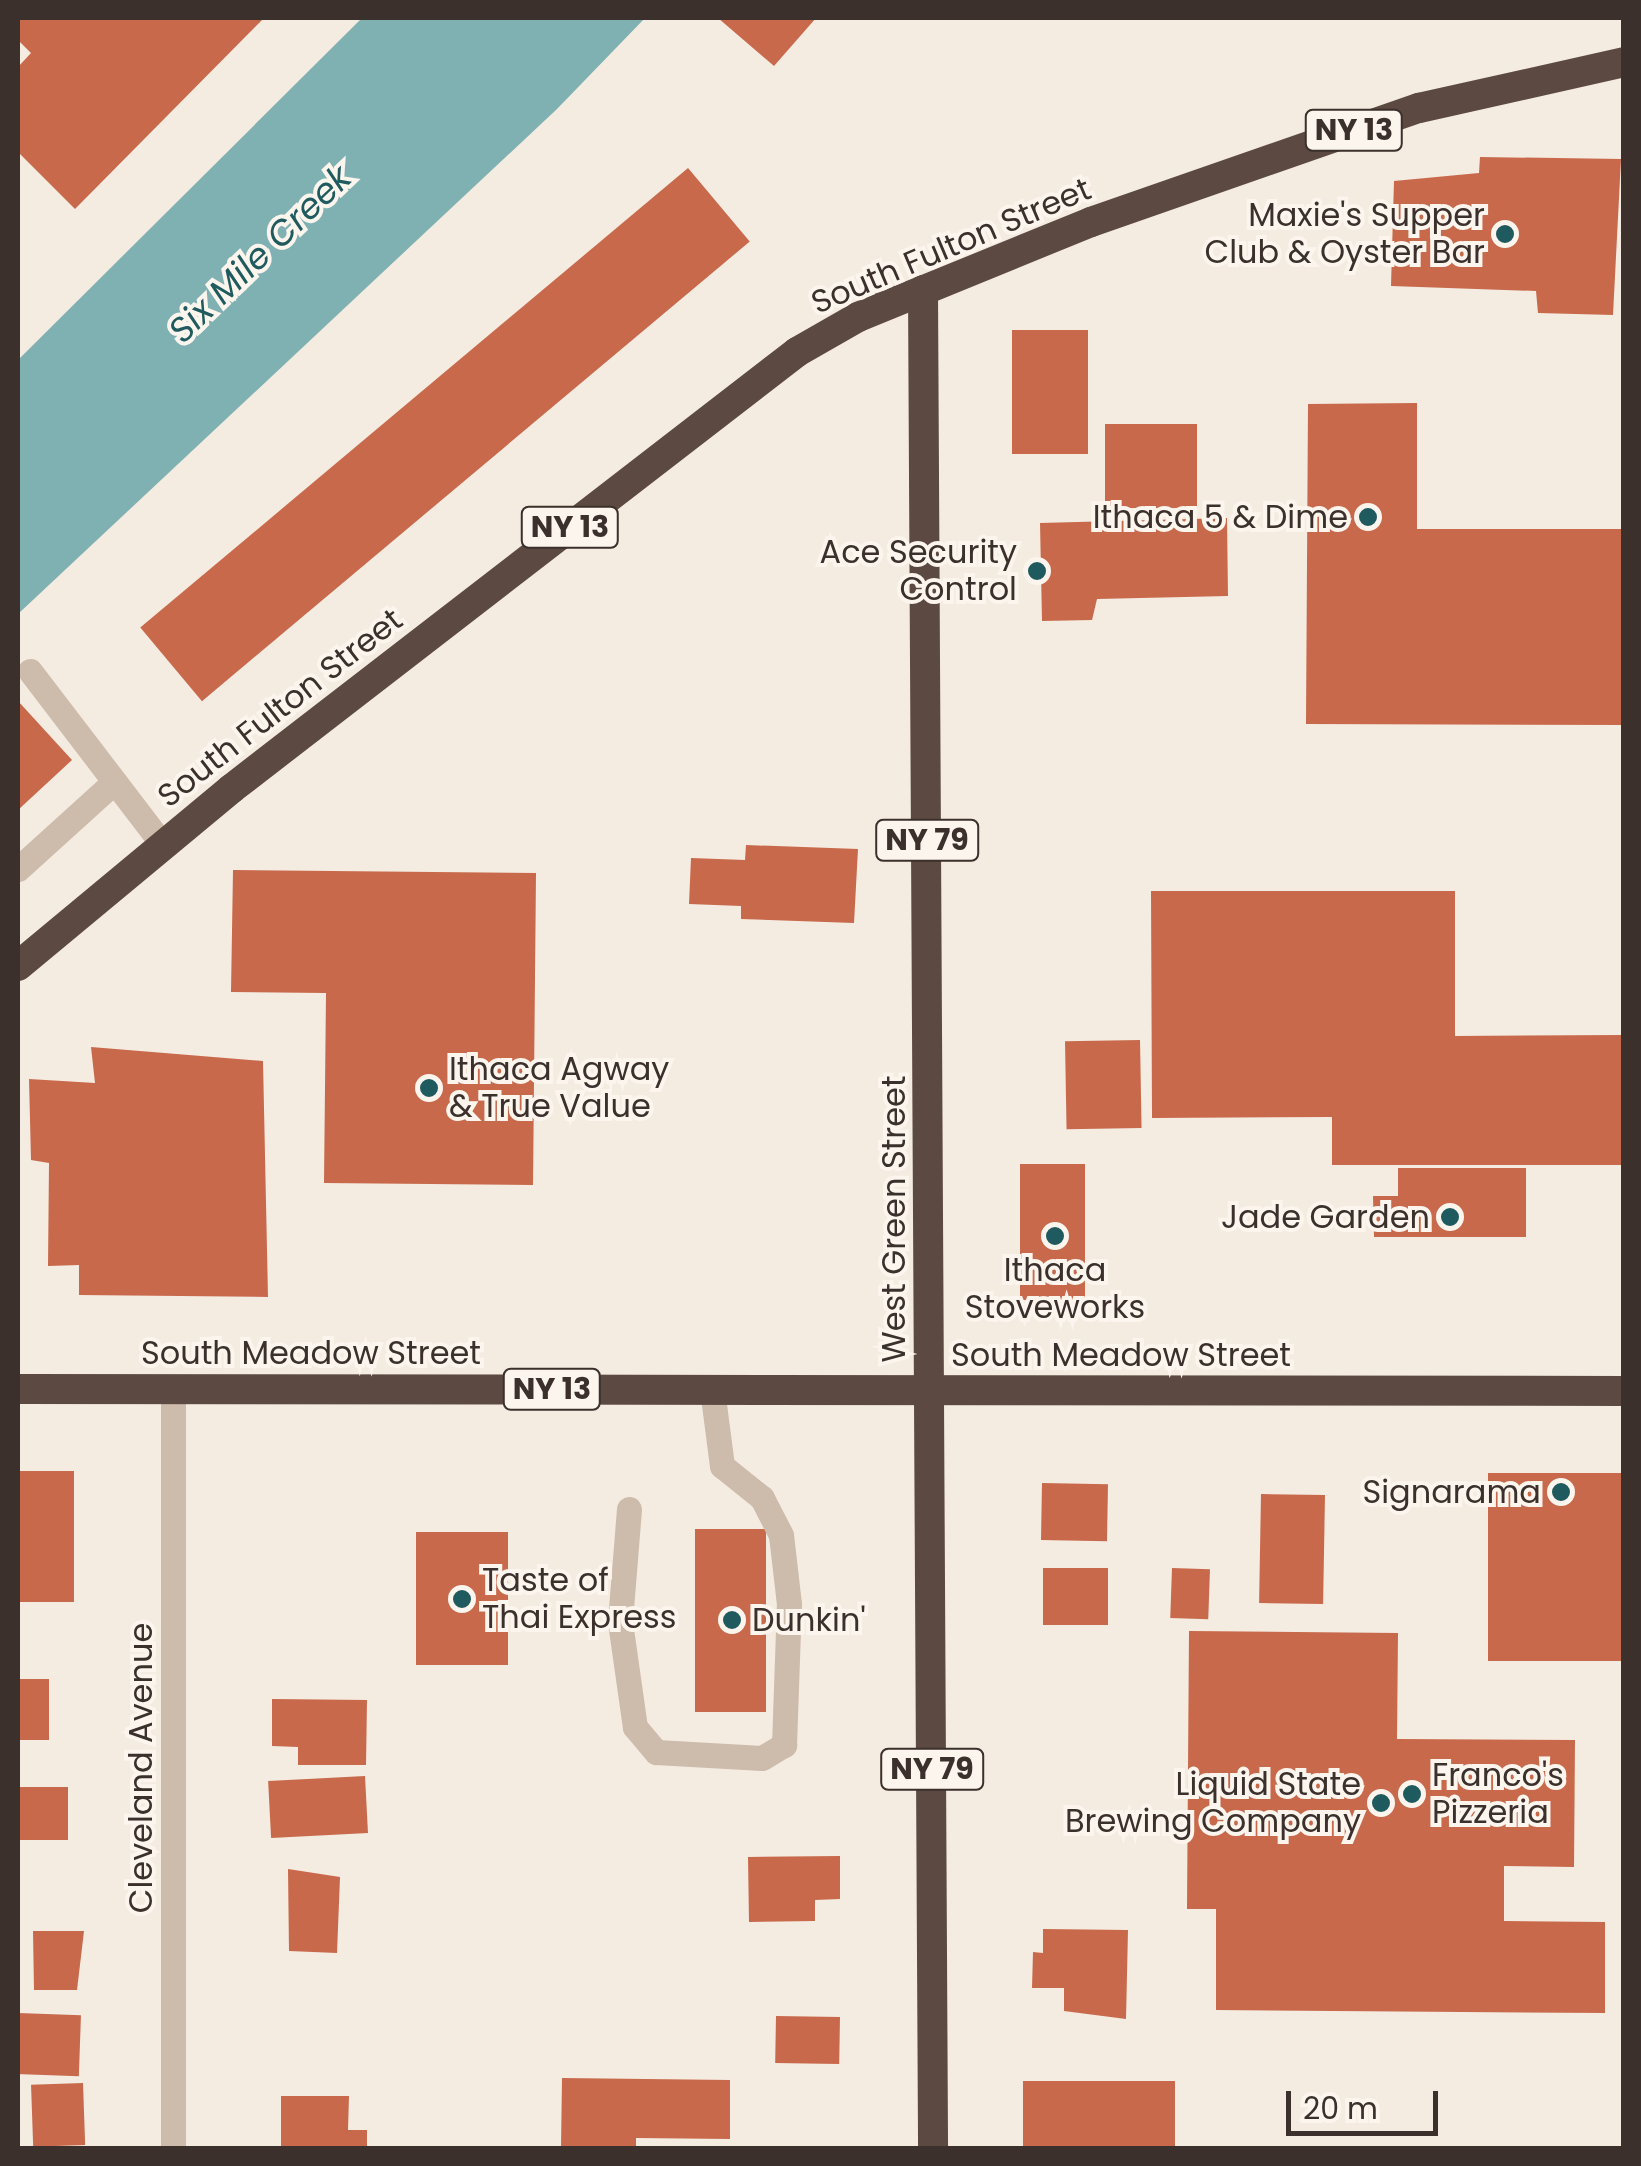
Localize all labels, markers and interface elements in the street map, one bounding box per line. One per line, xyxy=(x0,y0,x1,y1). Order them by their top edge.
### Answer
road number: NY 13 xyxy=(1304,105,1404,155)
water label: Six Mile Creek xyxy=(160,157,360,351)
street label: South Fulton Street xyxy=(806,170,1096,322)
place label: Maxie's Supper Club & Oyster Bar xyxy=(1205,197,1485,272)
marker: Maxie's Supper Club & Oyster Bar xyxy=(1494,223,1516,245)
place label: Ithaca 5 & Dime xyxy=(1093,498,1348,536)
road number: NY 13 xyxy=(520,502,620,552)
marker: Ithaca 5 & Dime xyxy=(1357,506,1379,528)
place label: Ace Security Control xyxy=(820,534,1017,609)
marker: Ace Security Control xyxy=(1026,560,1048,582)
street label: South Fulton Street xyxy=(150,601,410,815)
road number: NY 79 xyxy=(874,815,980,865)
place label: Ithaca Agway & True Value xyxy=(449,1051,669,1126)
street label: West Green Street xyxy=(875,1075,913,1363)
marker: Ithaca Agway & True Value xyxy=(418,1077,440,1099)
place label: Jade Garden xyxy=(1221,1198,1430,1236)
marker: Jade Garden xyxy=(1439,1206,1461,1228)
marker: Ithaca Stoveworks xyxy=(1044,1225,1066,1247)
place label: Ithaca Stoveworks xyxy=(965,1252,1145,1327)
street label: South Meadow Street xyxy=(141,1334,481,1372)
street label: South Meadow Street xyxy=(951,1336,1291,1374)
road number: NY 13 xyxy=(502,1364,602,1414)
place label: Signarama xyxy=(1362,1473,1541,1511)
marker: Signarama xyxy=(1550,1481,1572,1503)
place label: Taste of Thai Express xyxy=(482,1562,676,1637)
marker: Taste of Thai Express xyxy=(451,1588,473,1610)
place label: Dunkin' xyxy=(752,1601,866,1639)
marker: Dunkin' xyxy=(721,1609,743,1631)
street label: Cleveland Avenue xyxy=(122,1623,160,1913)
road number: NY 79 xyxy=(880,1744,984,1794)
place label: Franco's Pizzeria xyxy=(1432,1757,1564,1832)
place label: Liquid State Brewing Company xyxy=(1065,1766,1361,1841)
marker: Franco's Pizzeria xyxy=(1401,1783,1423,1805)
marker: Liquid State Brewing Company xyxy=(1370,1792,1392,1814)
scale bar xyxy=(1291,2071,1444,2133)
text: 20 m xyxy=(1303,2087,1378,2130)

